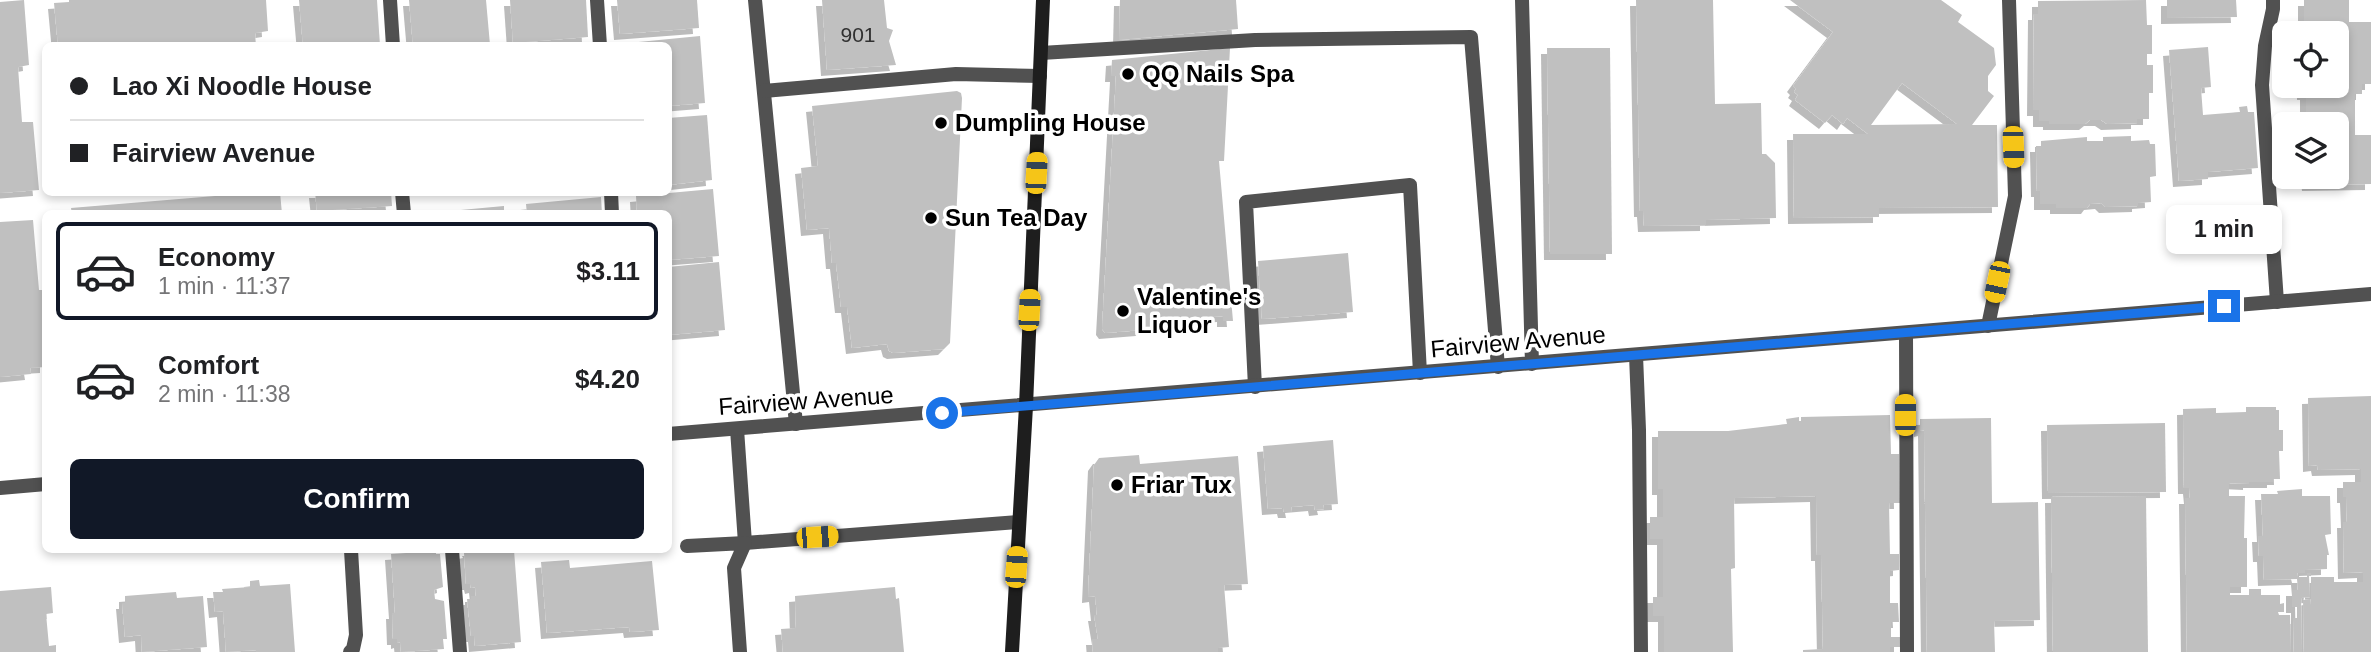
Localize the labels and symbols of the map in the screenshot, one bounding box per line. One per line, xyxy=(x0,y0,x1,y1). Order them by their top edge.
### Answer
house number: 901 xyxy=(840,23,876,46)
place label: QQ Nails Spa xyxy=(1142,60,1295,87)
marker: QQ Nails Spa xyxy=(1120,66,1136,82)
place label: Dumpling House xyxy=(955,109,1146,136)
marker: Dumpling House xyxy=(933,115,949,131)
car xyxy=(2002,126,2025,168)
car xyxy=(1025,151,1048,195)
place label: Sun Tea Day xyxy=(945,204,1088,231)
callout: 1 min xyxy=(2166,204,2282,254)
marker: Sun Tea Day xyxy=(923,210,939,226)
car xyxy=(1983,259,2012,305)
place label: Valentine's Liquor xyxy=(1137,283,1261,338)
car xyxy=(1018,288,1041,332)
route end xyxy=(2208,290,2240,322)
marker: Valentine's Liquor xyxy=(1115,303,1131,319)
street label: Fairview Avenue xyxy=(1429,320,1607,363)
street label: Fairview Avenue xyxy=(717,381,895,420)
car xyxy=(1895,394,1916,436)
route start xyxy=(926,397,958,429)
place label: Friar Tux xyxy=(1131,471,1233,498)
marker: Friar Tux xyxy=(1109,477,1125,493)
car xyxy=(796,525,839,549)
car xyxy=(1005,545,1028,589)

